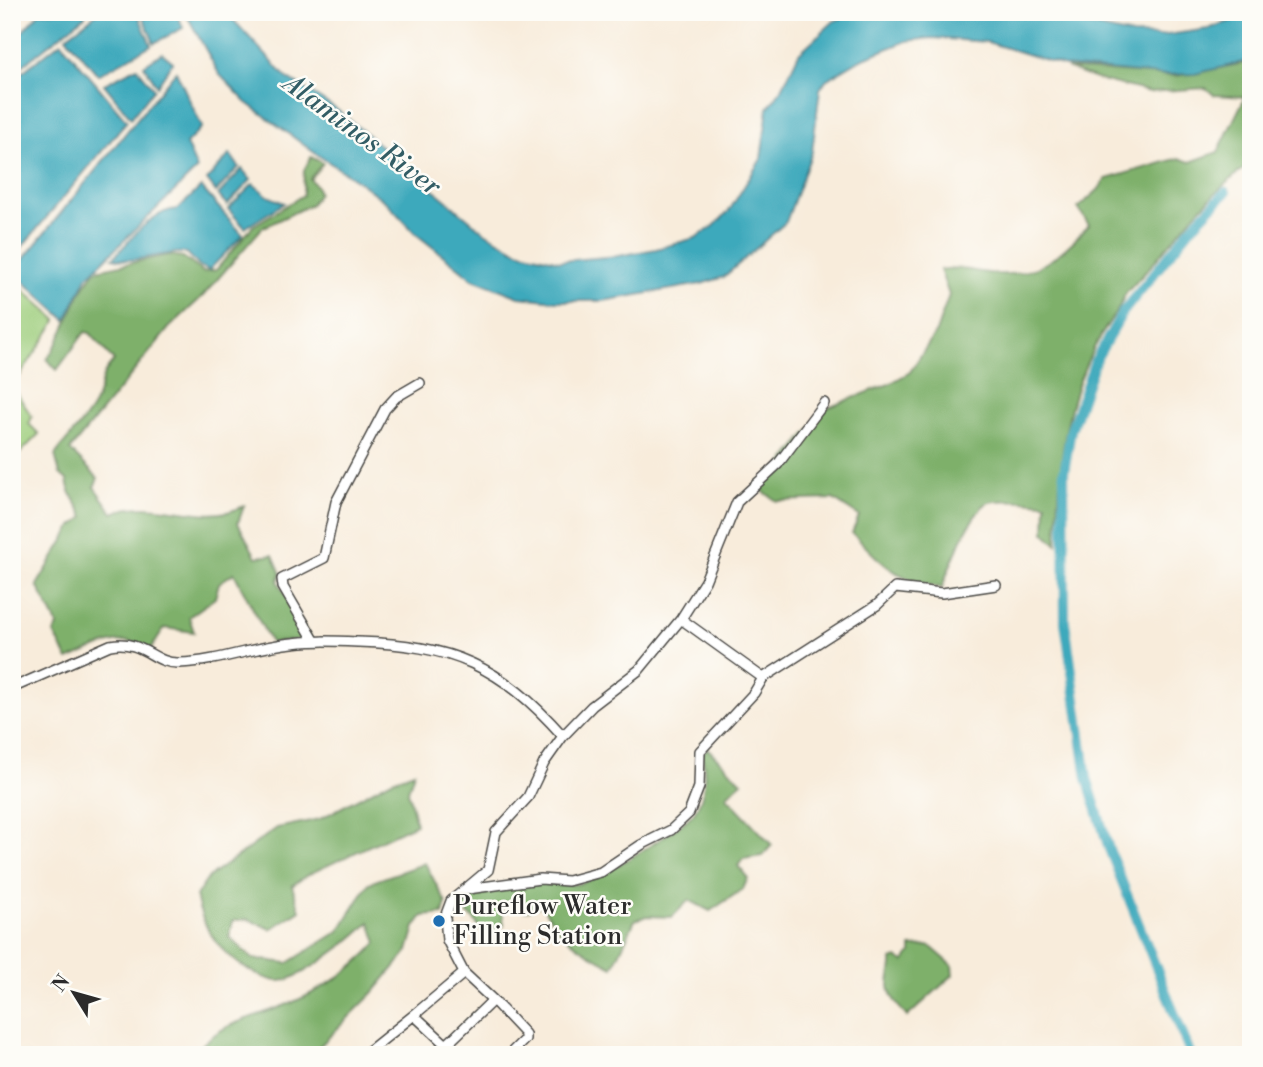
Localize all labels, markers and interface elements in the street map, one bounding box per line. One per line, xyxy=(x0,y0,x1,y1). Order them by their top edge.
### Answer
water label: Alaminos River xyxy=(274,64,449,205)
place label: Pureflow Water Filling Station xyxy=(453,890,631,952)
marker: Pureflow Water Filling Station xyxy=(431,913,447,929)
north arrow xyxy=(38,958,108,1028)
text: N xyxy=(47,970,75,997)

